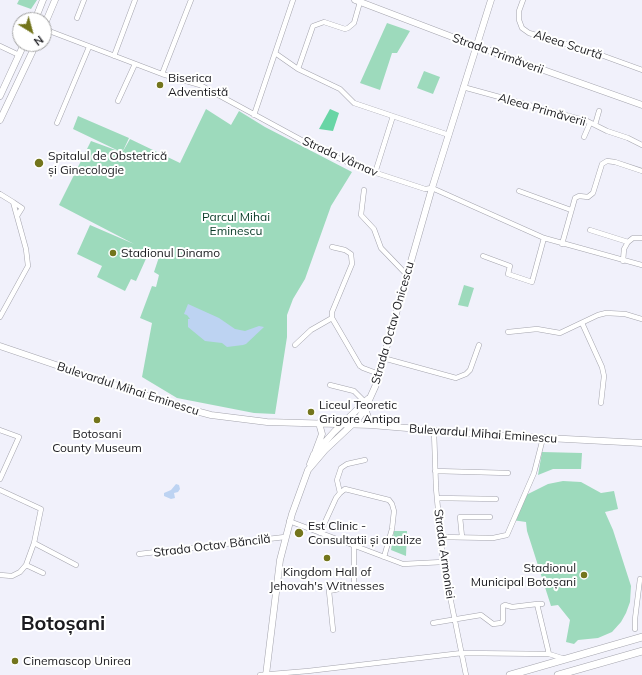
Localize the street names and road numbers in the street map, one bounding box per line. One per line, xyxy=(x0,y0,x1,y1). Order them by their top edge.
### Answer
street label: Aleea Scurtă xyxy=(532,27,604,63)
street label: Strada Primăverii xyxy=(450,31,546,77)
street label: Aleea Primăverii xyxy=(496,91,588,129)
street label: Strada Vârnav xyxy=(300,134,380,180)
street label: Strada Octav Onicescu xyxy=(369,260,417,386)
street label: Bulevardul Mihai Eminescu xyxy=(55,359,201,419)
street label: Bulevardul Mihai Eminescu xyxy=(408,422,558,446)
street label: Strada Armoniei xyxy=(431,508,457,600)
street label: Strada Octav Băncilă xyxy=(153,532,271,560)

